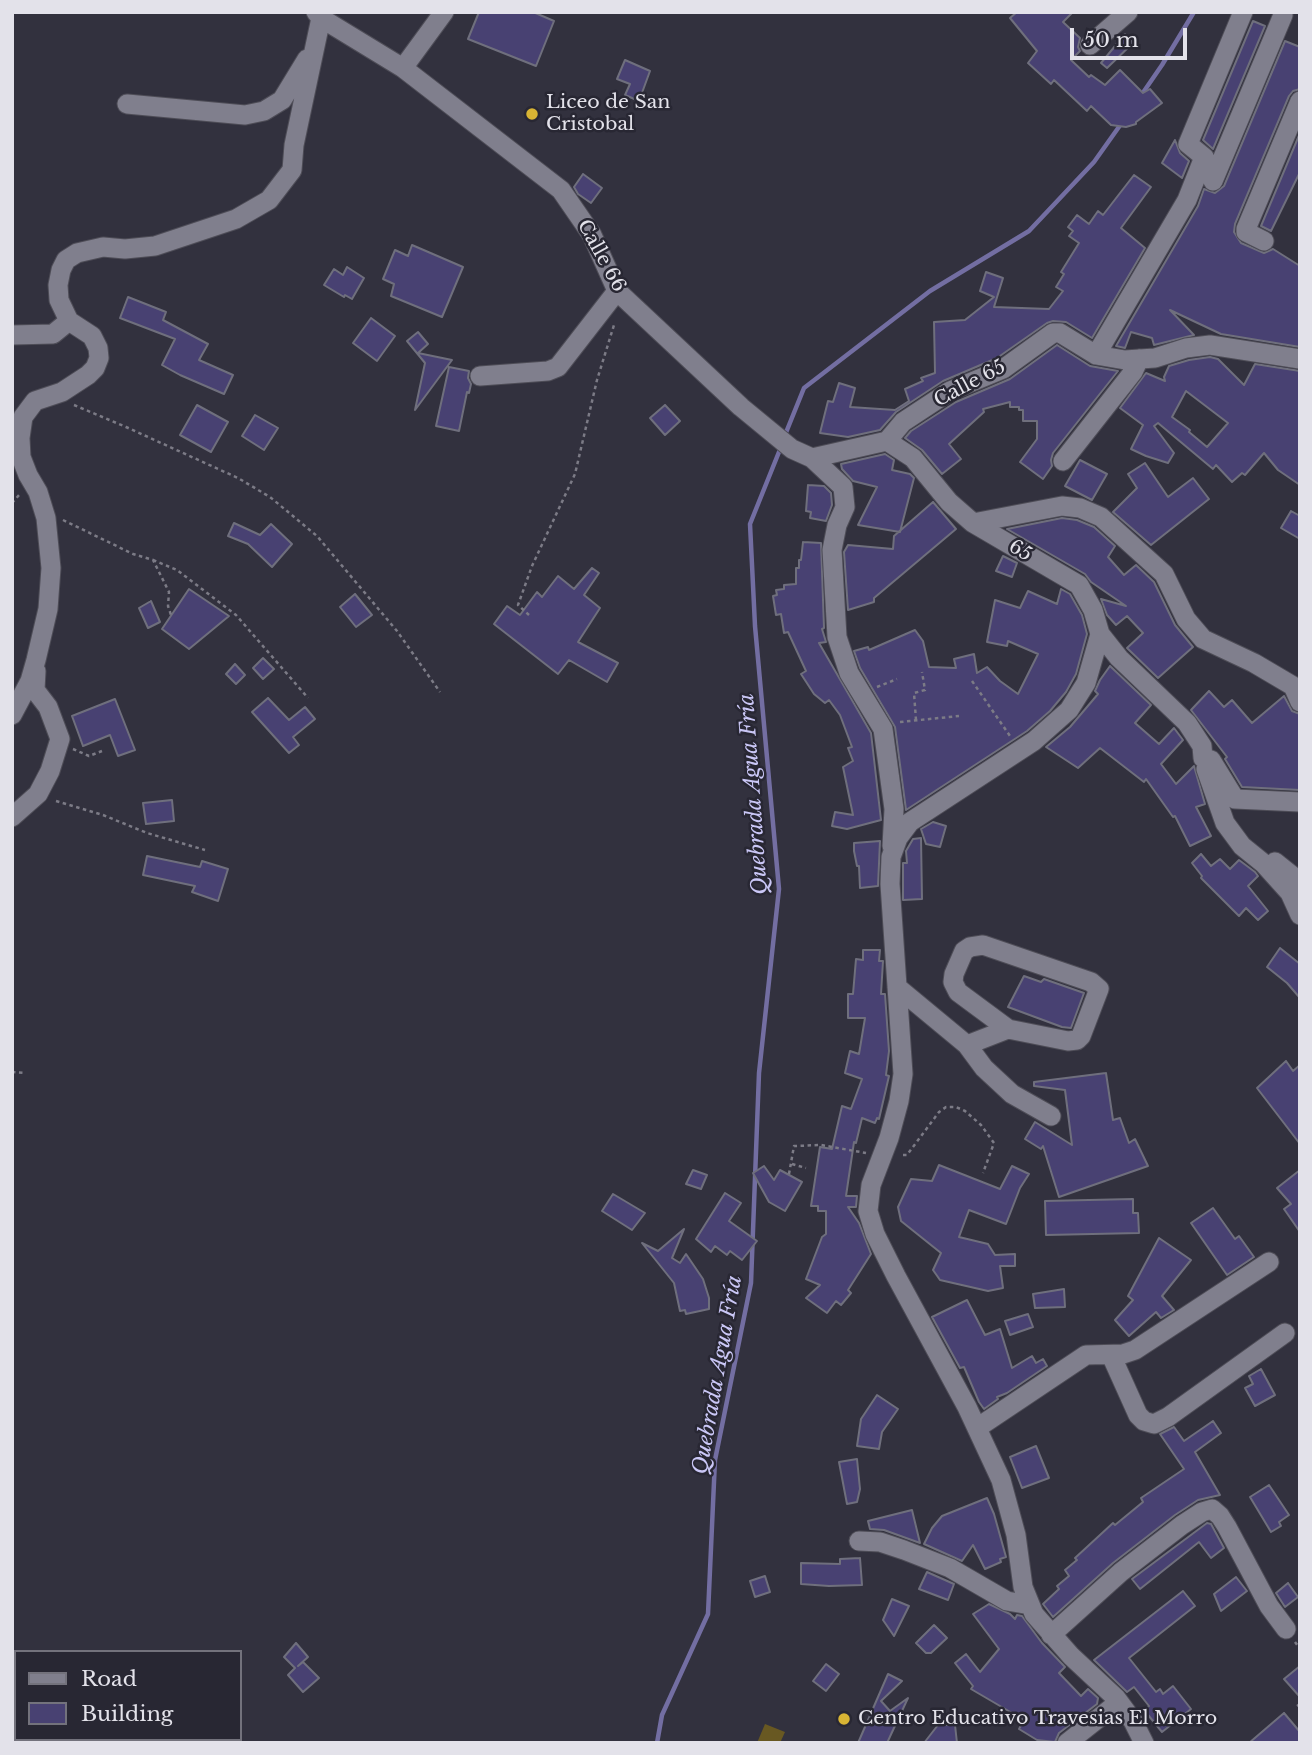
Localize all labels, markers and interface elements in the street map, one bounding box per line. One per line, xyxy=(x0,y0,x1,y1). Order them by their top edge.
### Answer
scale bar xyxy=(1074,14,1191,58)
text: 50 m xyxy=(1083,27,1138,53)
place label: Liceo de San Cristobal xyxy=(546,92,670,136)
marker: Liceo de San Cristobal xyxy=(524,106,540,122)
street label: Calle 66 xyxy=(572,216,630,296)
street label: Calle 65 xyxy=(930,356,1010,412)
street label: 65 xyxy=(1004,535,1036,567)
water label: Quebrada Agua Fría xyxy=(734,693,774,895)
water label: Quebrada Agua Fría xyxy=(688,1274,748,1476)
legend xyxy=(14,1650,242,1741)
text: Road xyxy=(81,1666,137,1692)
text: Building xyxy=(81,1701,173,1727)
place label: Centro Educativo Travesias El Morro xyxy=(858,1708,1217,1730)
marker: Centro Educativo Travesias El Morro xyxy=(836,1711,852,1727)

